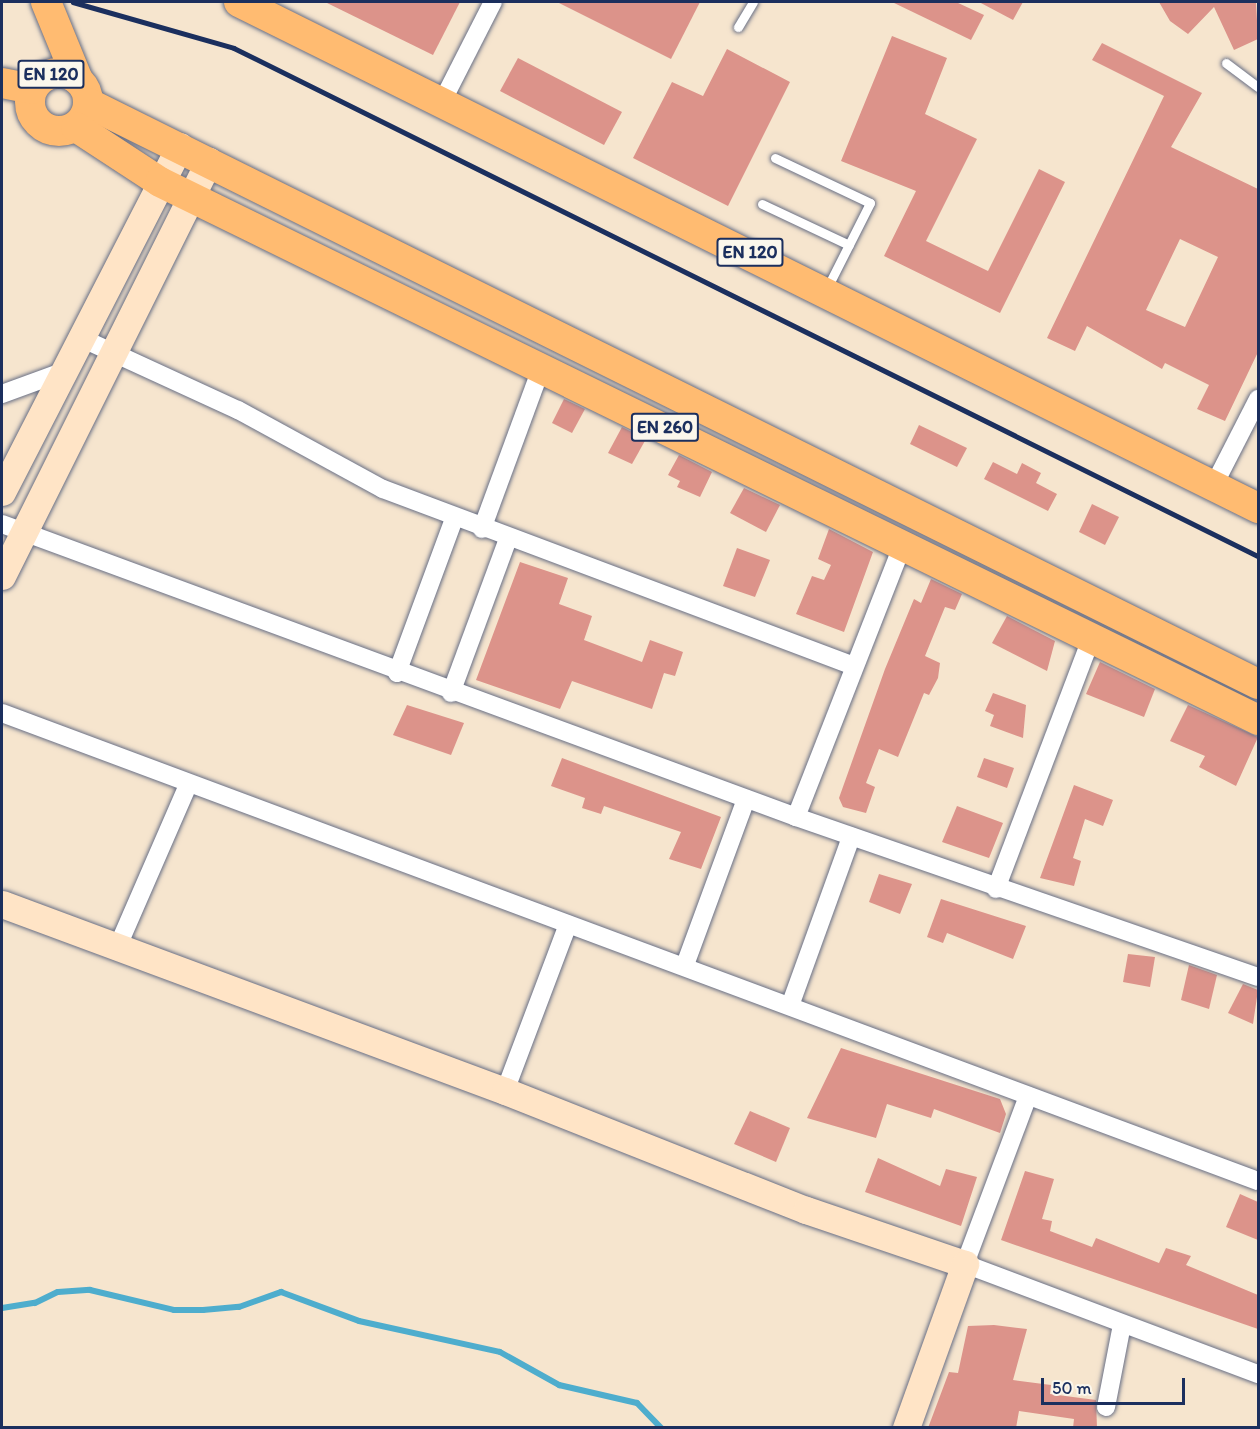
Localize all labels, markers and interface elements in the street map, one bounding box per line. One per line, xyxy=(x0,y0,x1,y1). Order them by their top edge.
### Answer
road number: EN 120 xyxy=(16,59,86,89)
road number: EN 120 xyxy=(716,237,784,267)
road number: EN 260 xyxy=(630,412,700,442)
scale bar xyxy=(1044,1366,1188,1404)
text: 50 m xyxy=(1052,1377,1092,1399)

